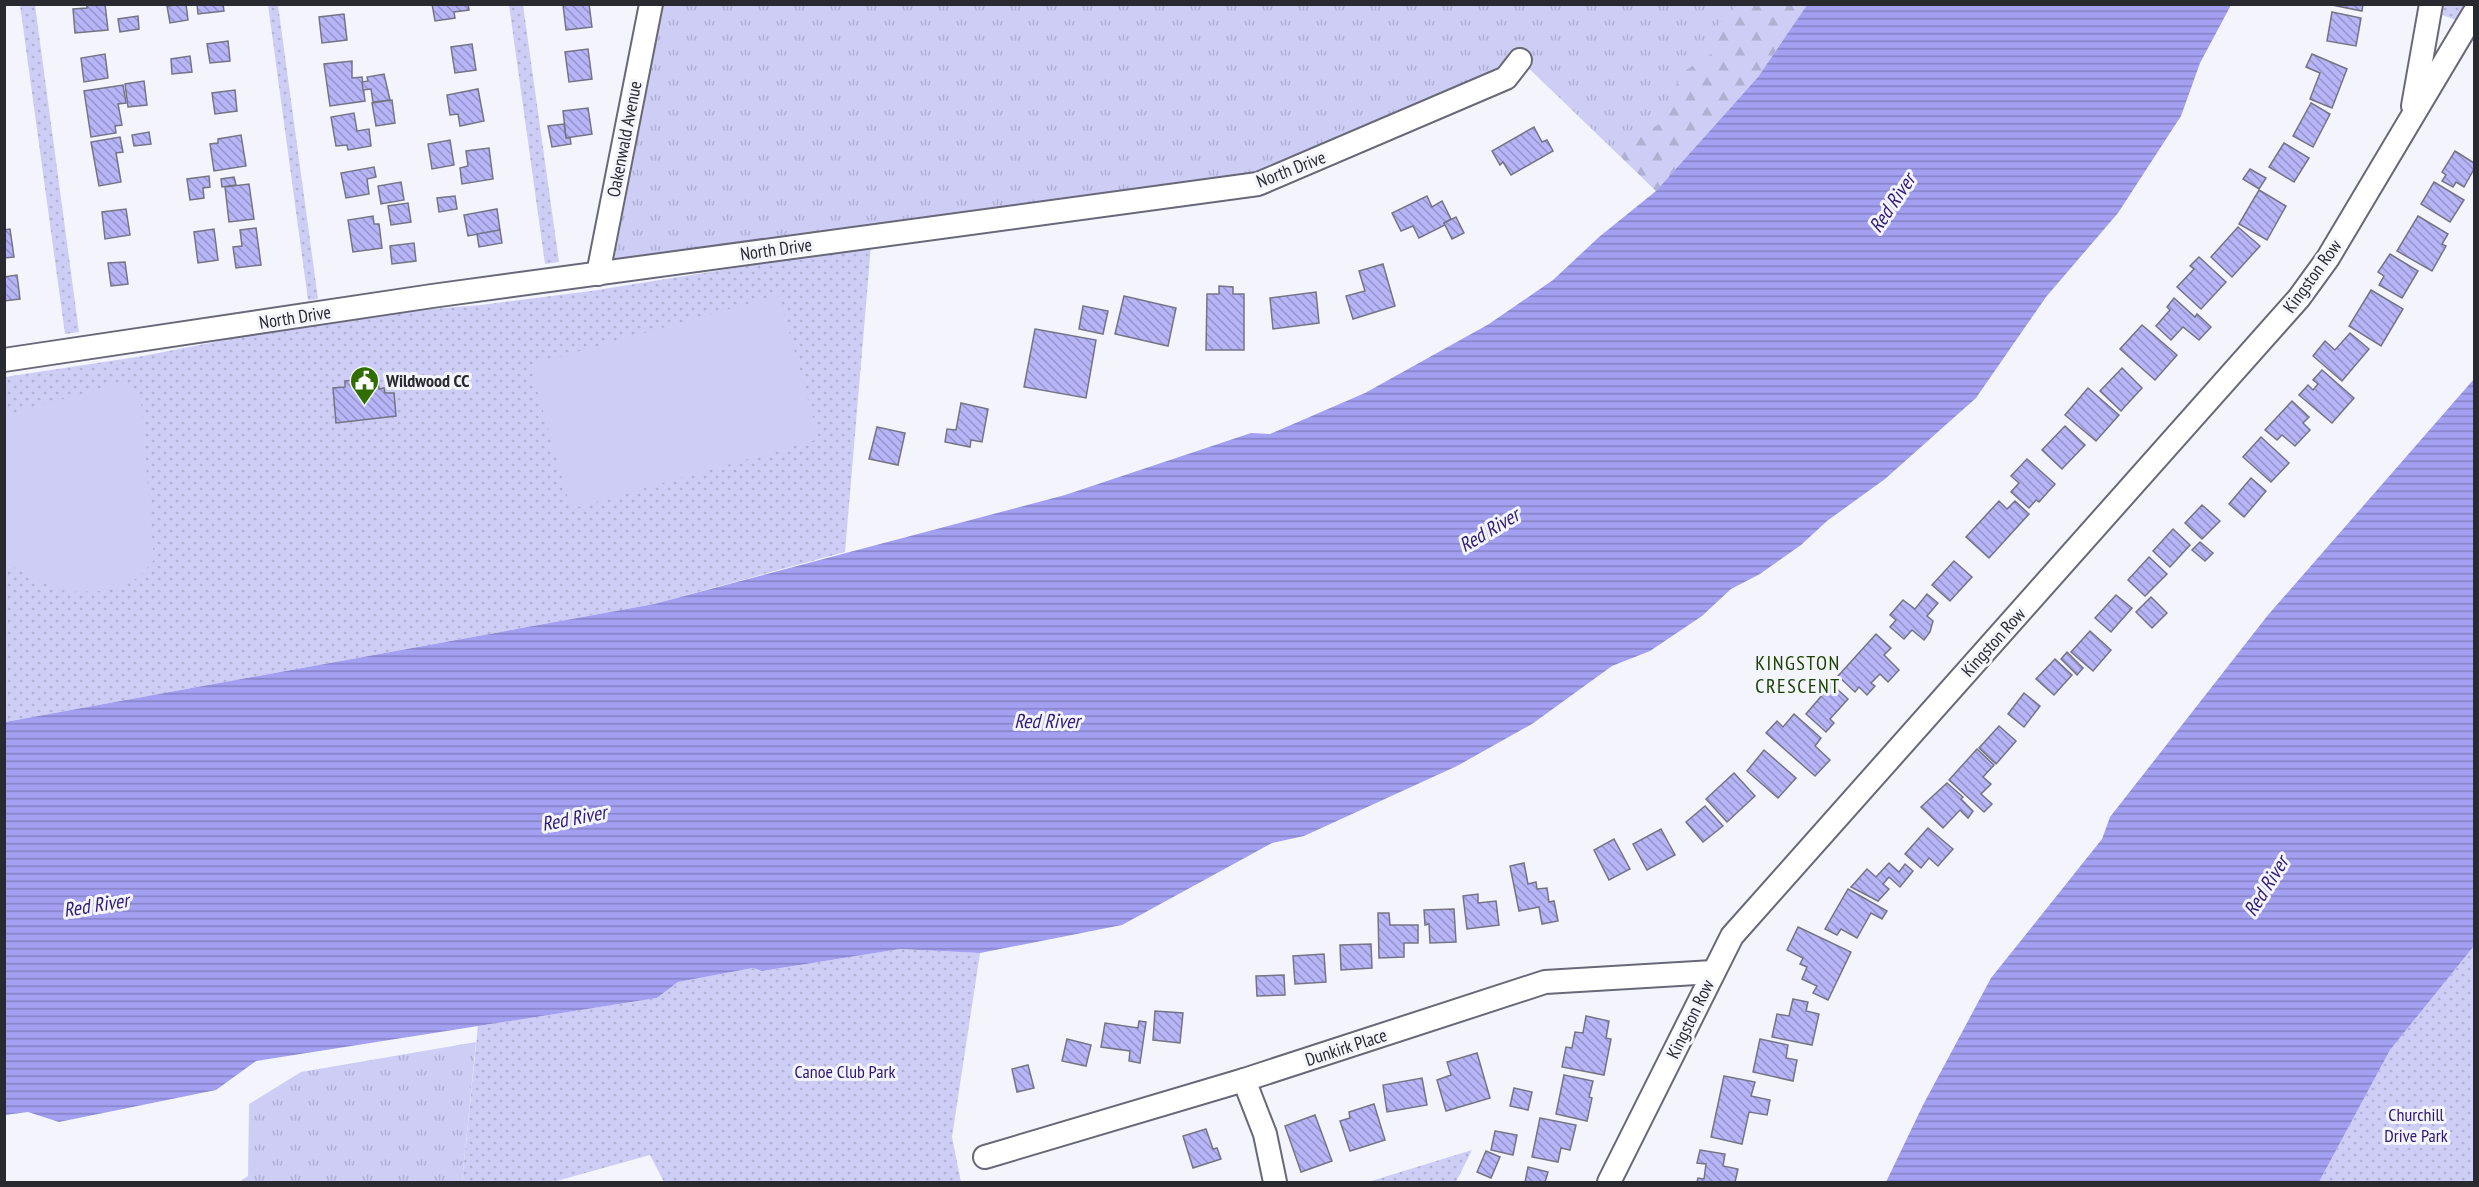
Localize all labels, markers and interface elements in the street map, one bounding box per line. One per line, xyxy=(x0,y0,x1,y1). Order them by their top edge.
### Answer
street label: Oakenwald Avenue xyxy=(601,79,647,199)
street label: North Drive xyxy=(1253,145,1329,193)
water label: Red River xyxy=(1863,167,1922,237)
street label: North Drive xyxy=(739,233,813,265)
street label: Kingston Row xyxy=(2278,235,2347,317)
street label: North Drive xyxy=(258,300,332,334)
public building icon: Wildwood CC xyxy=(349,364,381,406)
place label: Wildwood CC xyxy=(385,369,469,392)
water label: Red River xyxy=(1454,501,1526,558)
street label: Kingston Row xyxy=(1956,602,2030,681)
district label: KINGSTON CRESCENT xyxy=(1755,650,1841,699)
water label: Red River xyxy=(1014,708,1082,734)
water label: Red River xyxy=(539,799,611,837)
water label: Red River xyxy=(2238,849,2296,921)
water label: Red River xyxy=(62,887,133,923)
street label: Kingston Row xyxy=(1661,975,1719,1062)
street label: Dunkirk Place xyxy=(1302,1023,1390,1071)
park label: Canoe Club Park xyxy=(795,1060,895,1083)
park label: Churchill Drive Park xyxy=(2384,1103,2448,1147)

